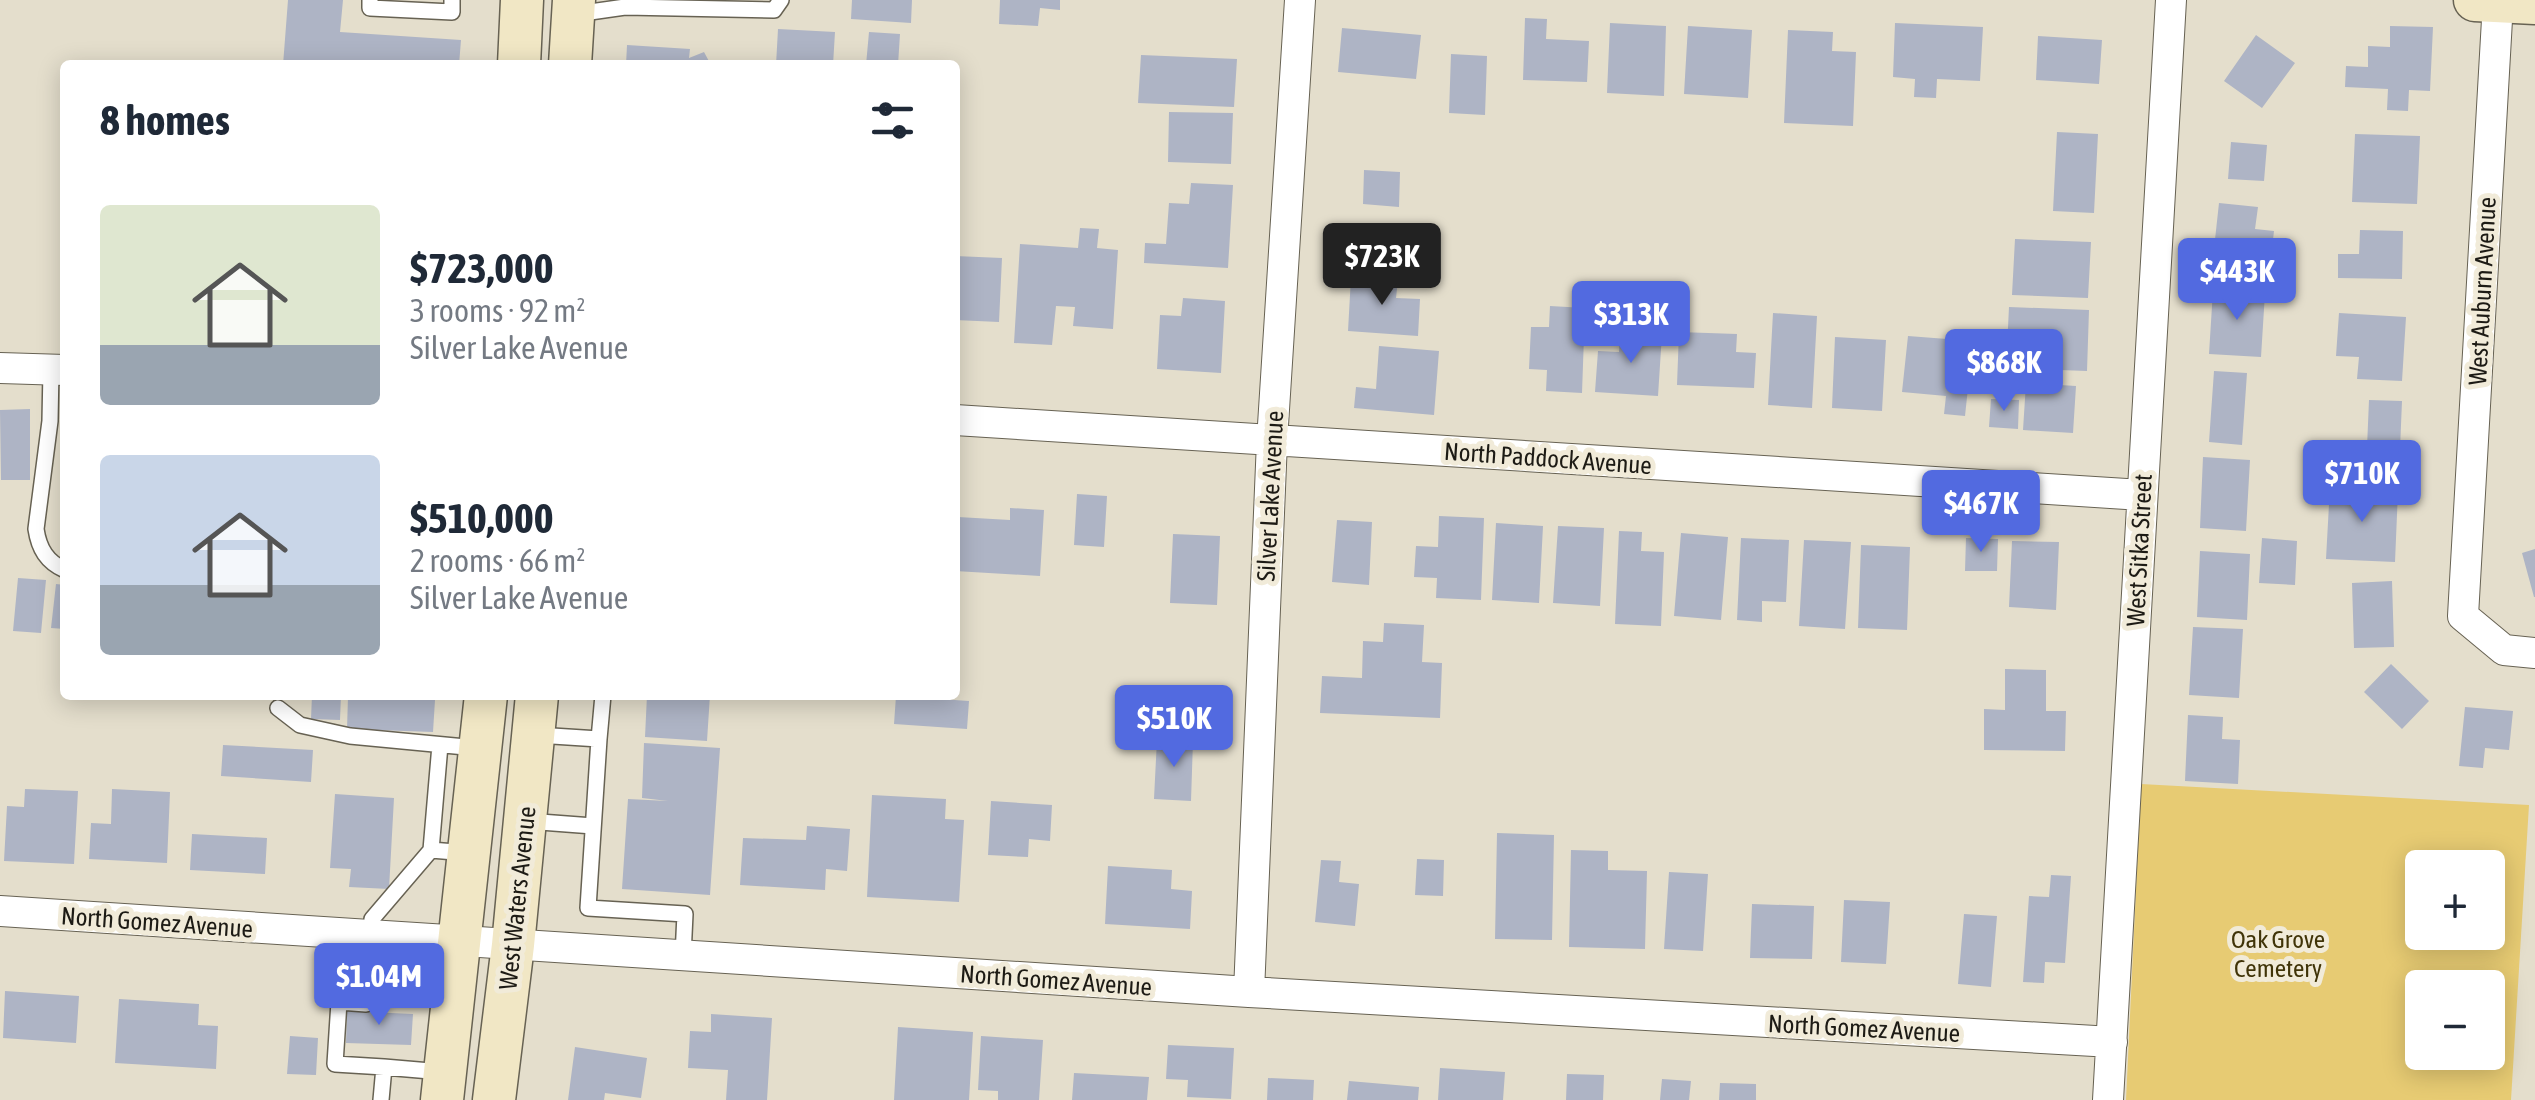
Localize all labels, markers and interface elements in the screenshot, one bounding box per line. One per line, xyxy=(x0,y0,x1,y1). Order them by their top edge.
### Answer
icon: filters xyxy=(865,93,920,148)
text: 8 homes xyxy=(100,96,230,144)
street label: West Auburn Avenue xyxy=(2463,196,2501,386)
pin: $723K xyxy=(1312,223,1452,308)
text: $723K xyxy=(1345,237,1419,274)
pin: $443K xyxy=(2167,238,2307,323)
text: $723,000 xyxy=(410,244,554,292)
icon: home xyxy=(180,245,300,365)
text: $443K xyxy=(2200,252,2274,289)
pin: $313K xyxy=(1561,281,1701,366)
text: 3 rooms · 92 m² xyxy=(410,292,585,329)
text: $313K xyxy=(1594,295,1668,332)
text: Silver Lake Avenue xyxy=(410,329,628,366)
pin: $868K xyxy=(1934,329,2074,414)
text: $868K xyxy=(1967,343,2041,380)
street label: Silver Lake Avenue xyxy=(1252,410,1288,582)
street label: North Paddock Avenue xyxy=(1443,437,1653,479)
pin: $710K xyxy=(2292,440,2432,525)
text: $710K xyxy=(2325,454,2399,491)
pin: $467K xyxy=(1911,470,2051,555)
street label: West Sitka Street xyxy=(2121,473,2157,627)
text: $467K xyxy=(1944,484,2018,521)
text: $510,000 xyxy=(410,494,554,542)
icon: home xyxy=(180,495,300,615)
text: 2 rooms · 66 m² xyxy=(410,542,585,579)
text: Silver Lake Avenue xyxy=(410,579,628,616)
pin: $510K xyxy=(1104,685,1244,770)
text: $510K xyxy=(1137,699,1211,736)
street label: West Waters Avenue xyxy=(493,805,541,991)
map controls xyxy=(2405,850,2505,1070)
button: + xyxy=(2405,850,2505,950)
street label: North Gomez Avenue xyxy=(60,901,254,943)
park label: Oak Grove Cemetery xyxy=(2231,925,2325,982)
pin: $1.04M xyxy=(298,943,460,1028)
text: $1.04M xyxy=(336,957,422,994)
street label: North Gomez Avenue xyxy=(959,959,1153,1001)
button: − xyxy=(2405,970,2505,1070)
street label: North Gomez Avenue xyxy=(1767,1009,1961,1047)

